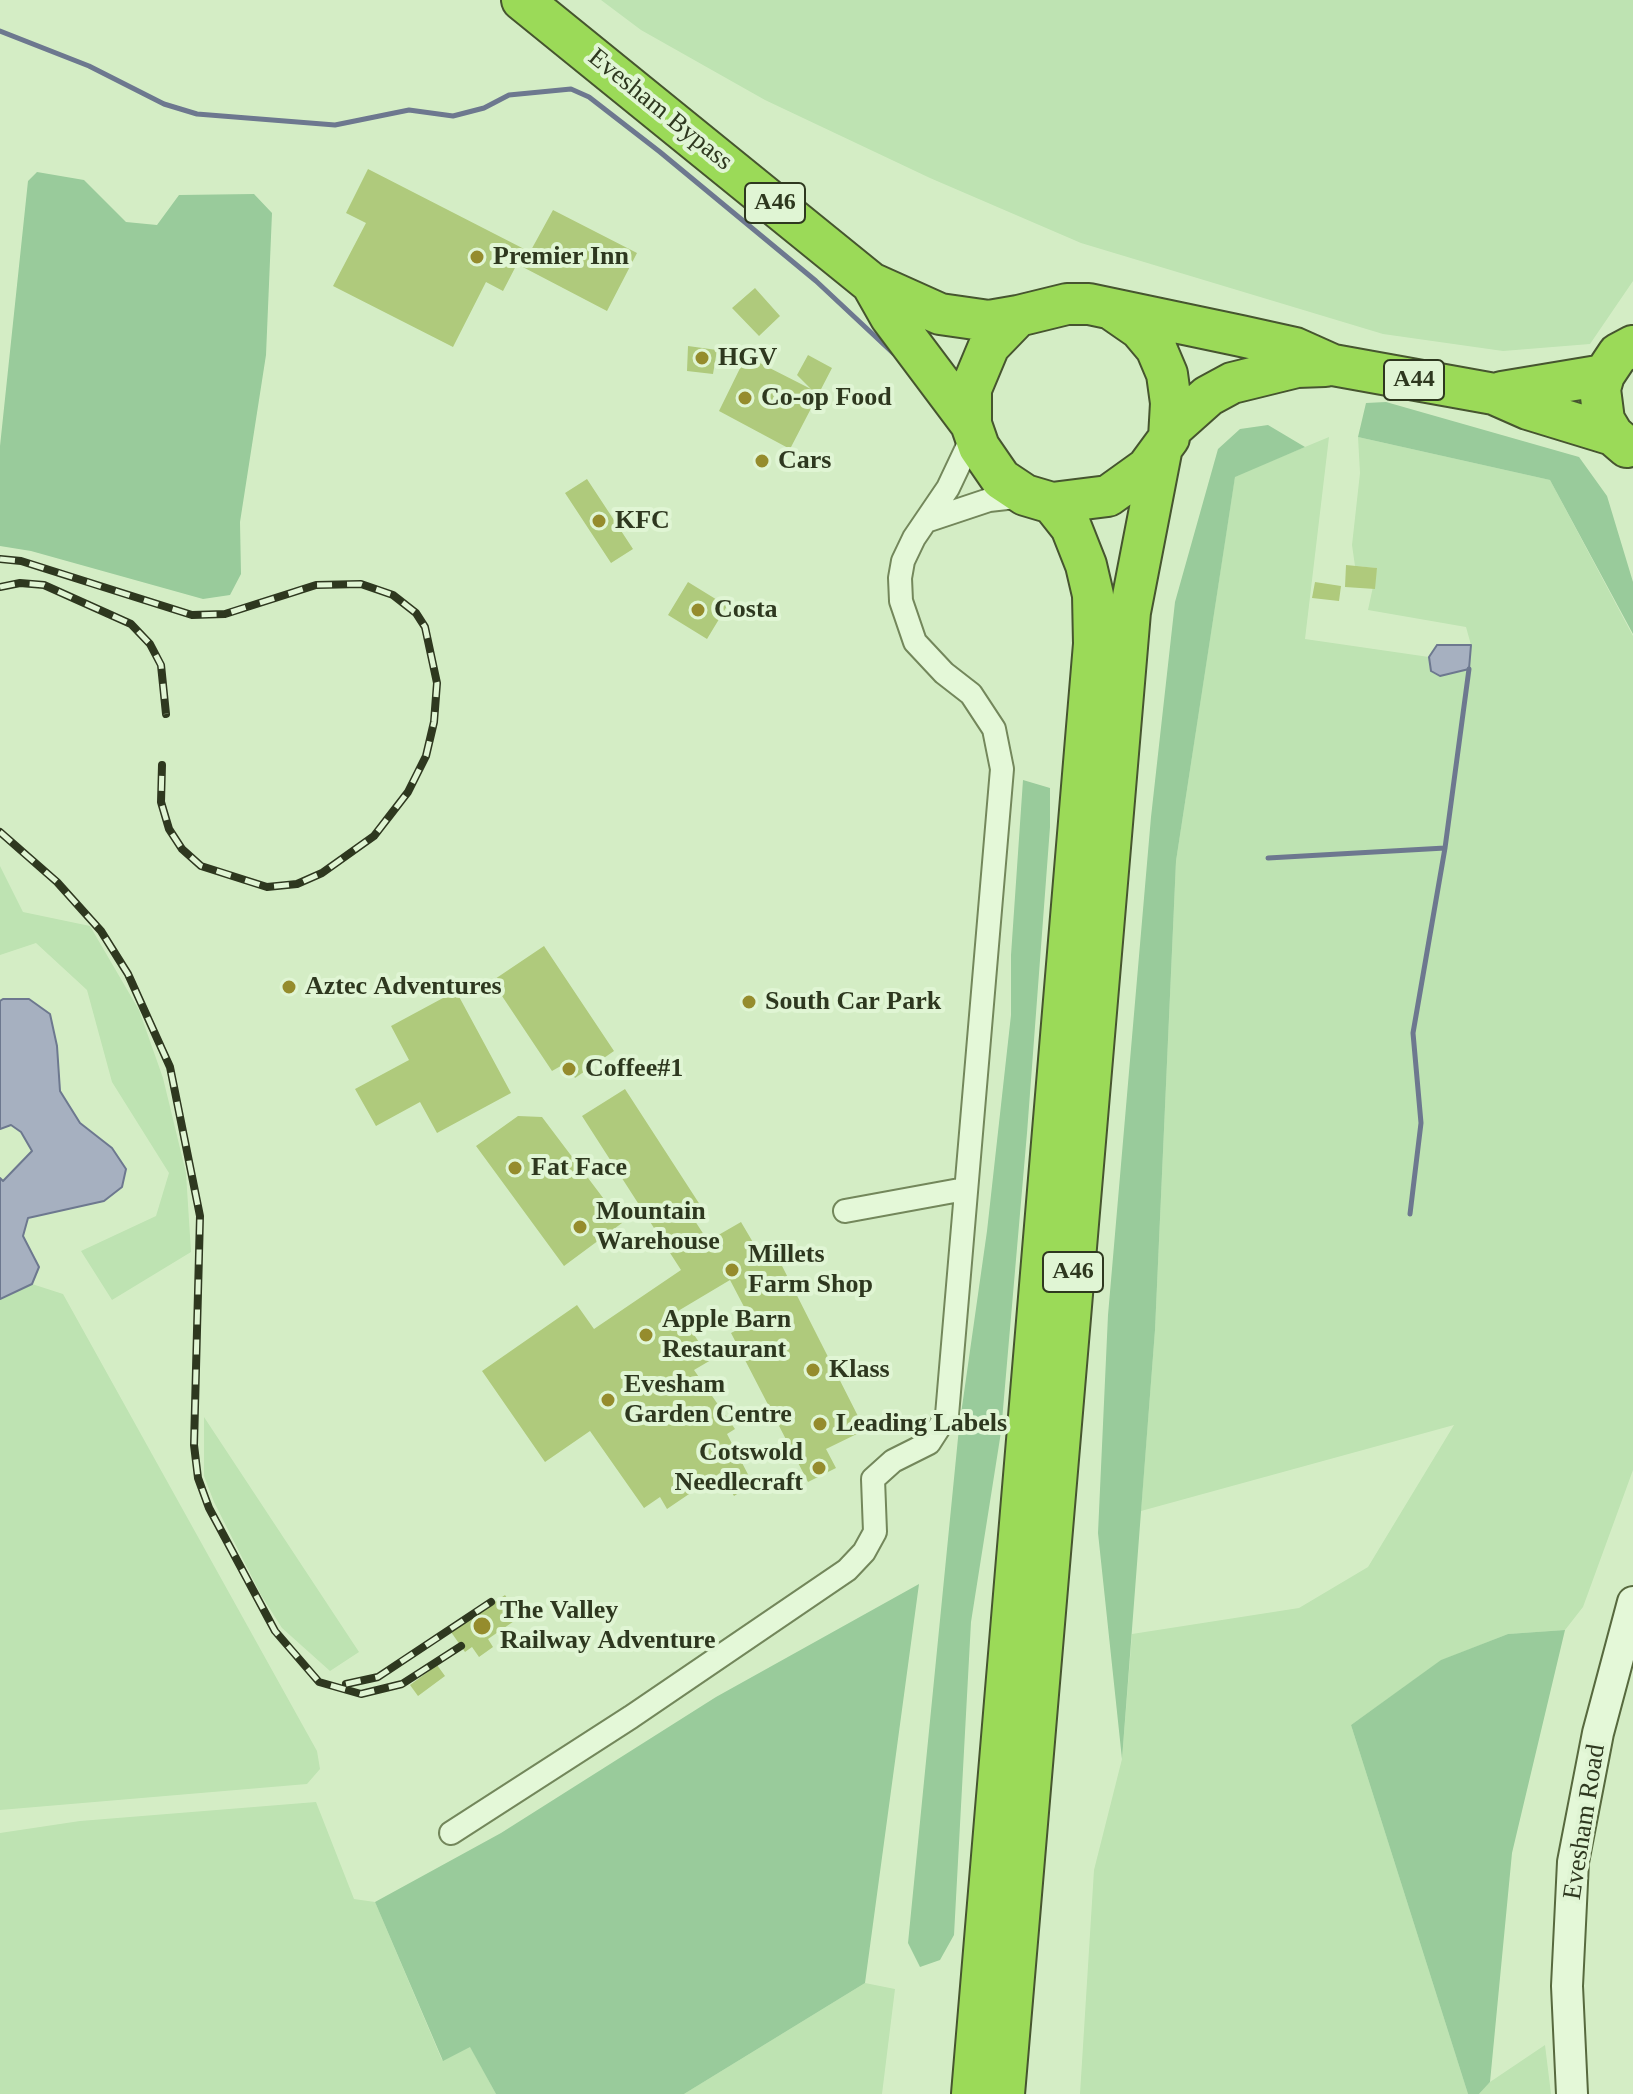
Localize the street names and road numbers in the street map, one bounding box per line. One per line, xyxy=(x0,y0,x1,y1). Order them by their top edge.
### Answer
street label: Evesham Bypass xyxy=(581,42,739,178)
road number: A46 xyxy=(745,183,805,223)
road number: A44 xyxy=(1384,360,1444,400)
road number: A46 xyxy=(1043,1252,1103,1292)
street label: Evesham Road xyxy=(1557,1742,1613,1902)

